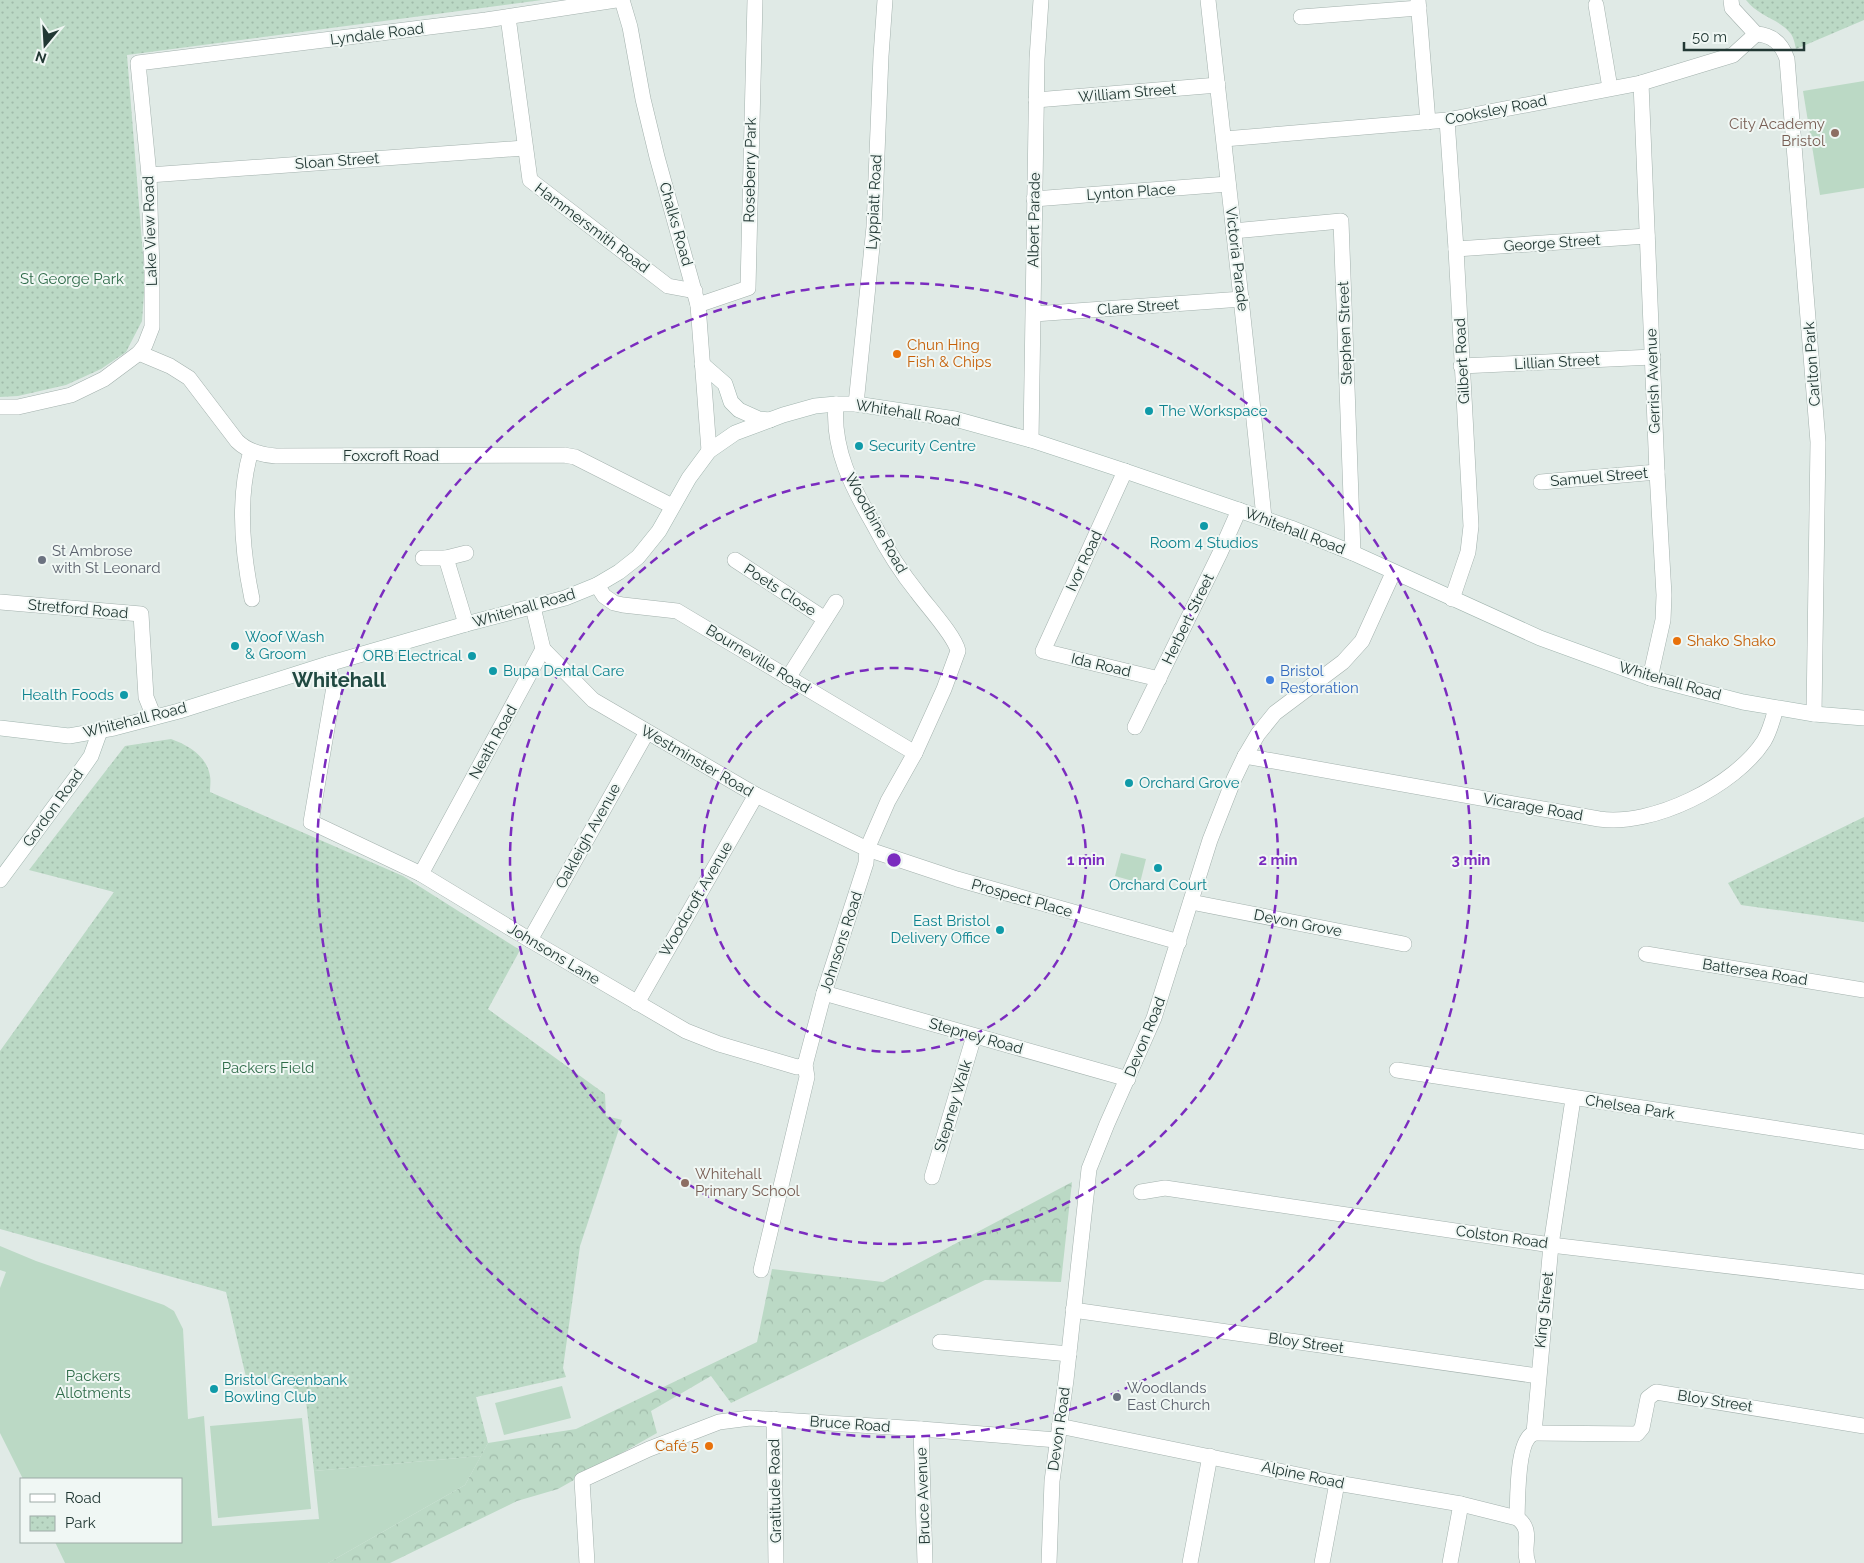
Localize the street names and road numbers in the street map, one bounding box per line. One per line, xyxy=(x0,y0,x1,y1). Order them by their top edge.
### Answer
street label: Lyndale Road xyxy=(329,19,425,49)
street label: William Street xyxy=(1078,80,1176,106)
street label: Cooksley Road xyxy=(1443,91,1549,129)
street label: Roseberry Park xyxy=(740,117,760,223)
street label: Sloan Street xyxy=(294,149,380,173)
street label: Lyppiatt Road xyxy=(863,154,885,250)
street label: Albert Parade xyxy=(1024,172,1044,268)
street label: Lake View Road xyxy=(139,176,161,286)
street label: Hammersmith Road xyxy=(531,179,653,277)
street label: Chalks Road xyxy=(655,180,697,268)
street label: Lynton Place xyxy=(1086,180,1176,204)
street label: Victoria Parade xyxy=(1222,206,1252,312)
street label: George Street xyxy=(1503,231,1601,255)
street label: Stephen Street xyxy=(1334,281,1356,385)
street label: Clare Street xyxy=(1097,295,1179,319)
street label: Gilbert Road xyxy=(1451,317,1473,405)
street label: Carlton Park xyxy=(1800,321,1824,407)
street label: Gerrish Avenue xyxy=(1642,328,1664,434)
street label: Lillian Street xyxy=(1514,351,1600,373)
street label: Whitehall Road xyxy=(854,396,962,430)
street label: Foxcroft Road xyxy=(343,447,439,465)
street label: Samuel Street xyxy=(1549,464,1649,490)
street label: Woodbine Road xyxy=(841,470,911,576)
street label: Whitehall Road xyxy=(1242,504,1348,558)
street label: Ivor Road xyxy=(1062,528,1106,594)
street label: Poets Close xyxy=(741,560,820,620)
street label: Herbert Street xyxy=(1158,571,1218,667)
street label: Whitehall Road xyxy=(471,585,577,631)
street label: Stretford Road xyxy=(27,596,129,622)
street label: Bourneville Road xyxy=(703,621,813,697)
street label: Ida Road xyxy=(1069,649,1133,681)
street label: Whitehall Road xyxy=(1617,658,1723,704)
street label: Whitehall Road xyxy=(81,698,189,742)
street label: Neath Road xyxy=(465,702,521,782)
street label: Westminster Road xyxy=(637,721,757,801)
street label: Gordon Road xyxy=(19,766,87,850)
street label: Oakleigh Avenue xyxy=(552,780,624,892)
street label: Vicarage Road xyxy=(1482,789,1584,825)
street label: Woodcroft Avenue xyxy=(656,838,736,960)
street label: Prospect Place xyxy=(969,875,1075,921)
street label: Johnsons Road xyxy=(816,889,866,995)
street label: Devon Grove xyxy=(1252,906,1344,940)
street label: Johnsons Lane xyxy=(505,920,603,989)
street label: Battersea Road xyxy=(1701,955,1809,989)
street label: Devon Road xyxy=(1121,994,1169,1080)
street label: Stepney Road xyxy=(927,1014,1025,1058)
street label: Stepney Walk xyxy=(930,1058,976,1154)
street label: Chelsea Park xyxy=(1584,1091,1676,1123)
street label: Colston Road xyxy=(1455,1222,1549,1252)
street label: King Street xyxy=(1531,1271,1557,1349)
street label: Bloy Street xyxy=(1267,1329,1345,1357)
street label: Devon Road xyxy=(1044,1386,1074,1472)
street label: Bloy Street xyxy=(1676,1386,1754,1416)
street label: Bruce Road xyxy=(809,1412,891,1436)
street label: Gratitude Road xyxy=(765,1439,785,1543)
street label: Bruce Avenue xyxy=(912,1447,934,1545)
street label: Alpine Road xyxy=(1260,1457,1346,1493)

